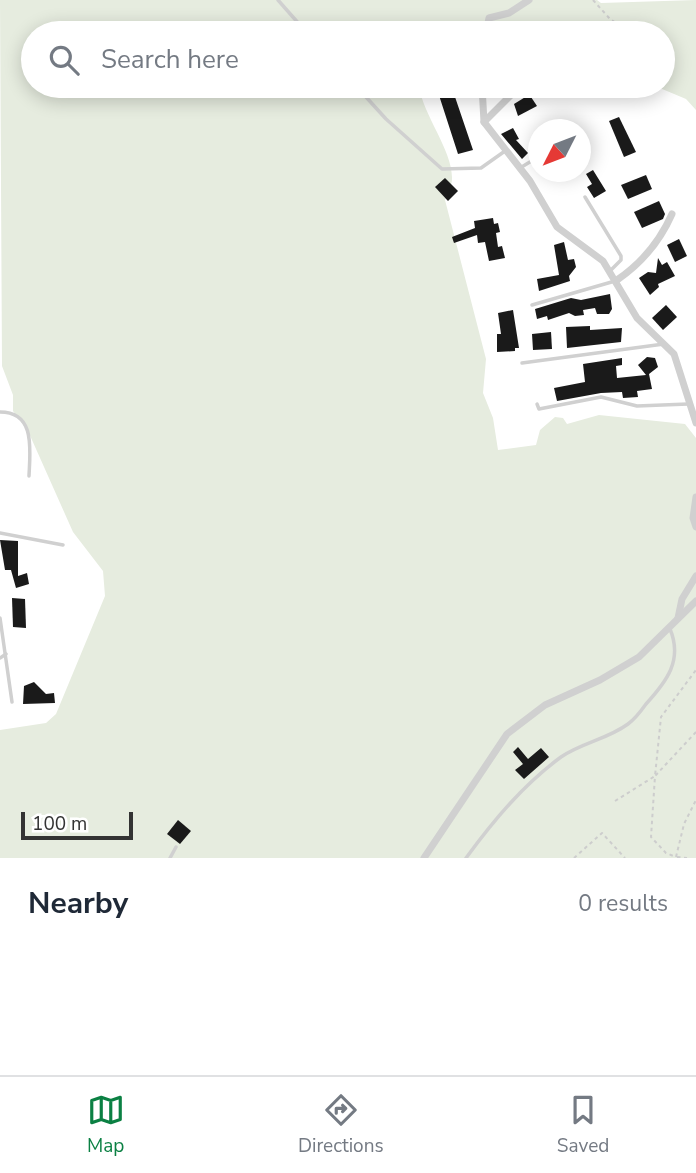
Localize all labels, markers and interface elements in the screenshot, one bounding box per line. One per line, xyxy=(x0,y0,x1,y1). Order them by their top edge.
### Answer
search box xyxy=(21,21,675,98)
icon: search xyxy=(45,41,83,79)
text: Search here xyxy=(101,42,239,77)
north arrow xyxy=(528,119,591,182)
scale bar xyxy=(21,809,133,841)
text: 100 m xyxy=(32,811,87,837)
text: Nearby xyxy=(28,883,128,924)
text: 0 results xyxy=(578,888,668,919)
tab: Map xyxy=(87,1091,125,1159)
tab: Directions xyxy=(298,1091,384,1159)
tab: Saved xyxy=(557,1091,609,1159)

